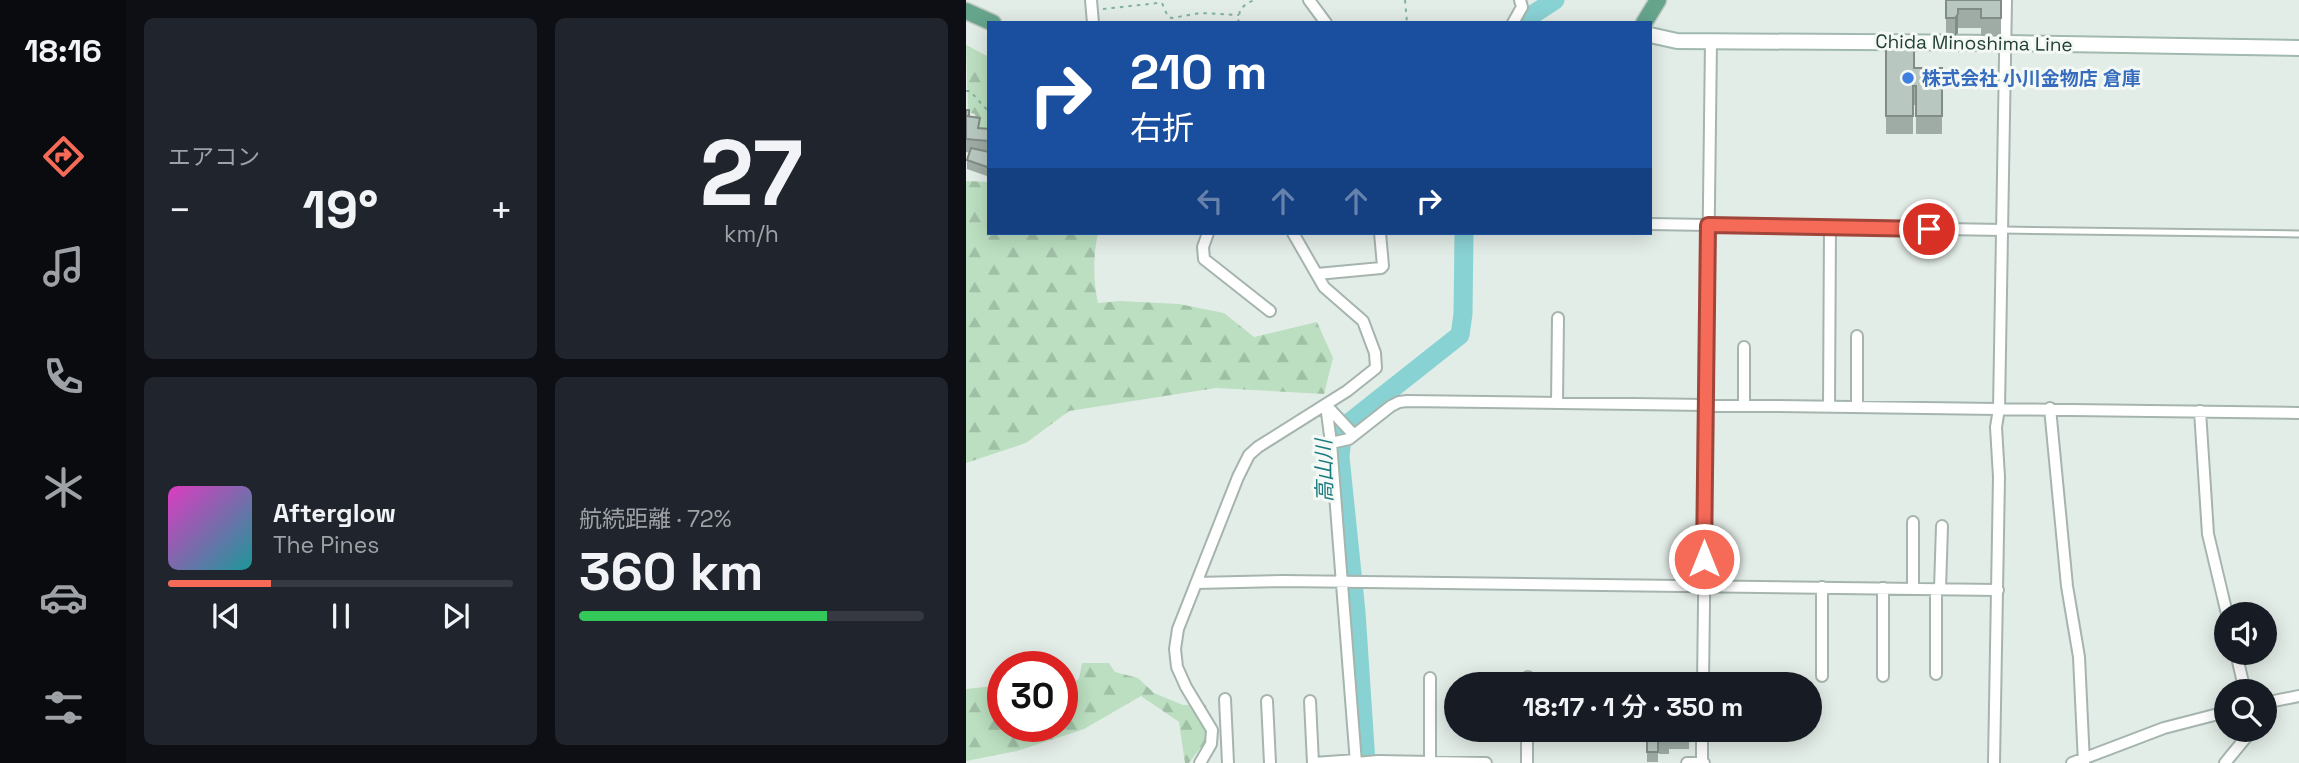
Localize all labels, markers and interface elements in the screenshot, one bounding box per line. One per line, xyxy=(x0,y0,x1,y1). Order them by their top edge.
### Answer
street label: Chida Minoshima Line xyxy=(1875,29,2073,57)
text: 18:16 xyxy=(24,31,102,71)
text: 210 m xyxy=(1130,41,1267,103)
icon: right xyxy=(1015,49,1106,140)
place label: 株式会社 小川金物店 倉庫 xyxy=(1922,66,2141,91)
marker: 株式会社 小川金物店 倉庫 xyxy=(1900,70,1916,86)
text: 右折 xyxy=(1130,108,1194,148)
text: 27 xyxy=(700,115,803,232)
icon: directions xyxy=(39,132,88,181)
text: エアコン xyxy=(168,142,260,172)
text: 19° xyxy=(302,177,379,243)
icon: left xyxy=(1191,182,1229,220)
icon: ahead xyxy=(1264,182,1302,220)
icon: ahead xyxy=(1337,182,1375,220)
icon: right xyxy=(1410,182,1448,220)
text: − xyxy=(168,186,192,234)
text: + xyxy=(489,186,513,234)
pin xyxy=(1899,199,1959,259)
icon: arrive xyxy=(1910,210,1948,248)
text: km/h xyxy=(724,219,779,249)
icon: music xyxy=(39,242,88,291)
icon: phone xyxy=(39,352,88,401)
water label: 高山川 xyxy=(1310,437,1338,503)
icon: climate xyxy=(39,463,88,512)
text: Afterglow xyxy=(273,496,396,530)
text: 航続距離 · 72% xyxy=(579,504,732,534)
position arrow xyxy=(1667,522,1741,596)
text: The Pines xyxy=(273,530,379,560)
text: 360 km xyxy=(579,539,763,605)
icon: car xyxy=(39,573,88,622)
icon: previous xyxy=(207,597,245,635)
icon: pause xyxy=(322,597,360,635)
icon: next xyxy=(437,597,475,635)
map controls xyxy=(2214,602,2277,742)
button: sound xyxy=(2214,602,2277,665)
speed limit sign: 30 xyxy=(987,651,1078,742)
button: search xyxy=(2214,679,2277,742)
icon: filters xyxy=(39,683,88,732)
text: 18:17 · 1 分 · 350 m xyxy=(1523,690,1743,724)

